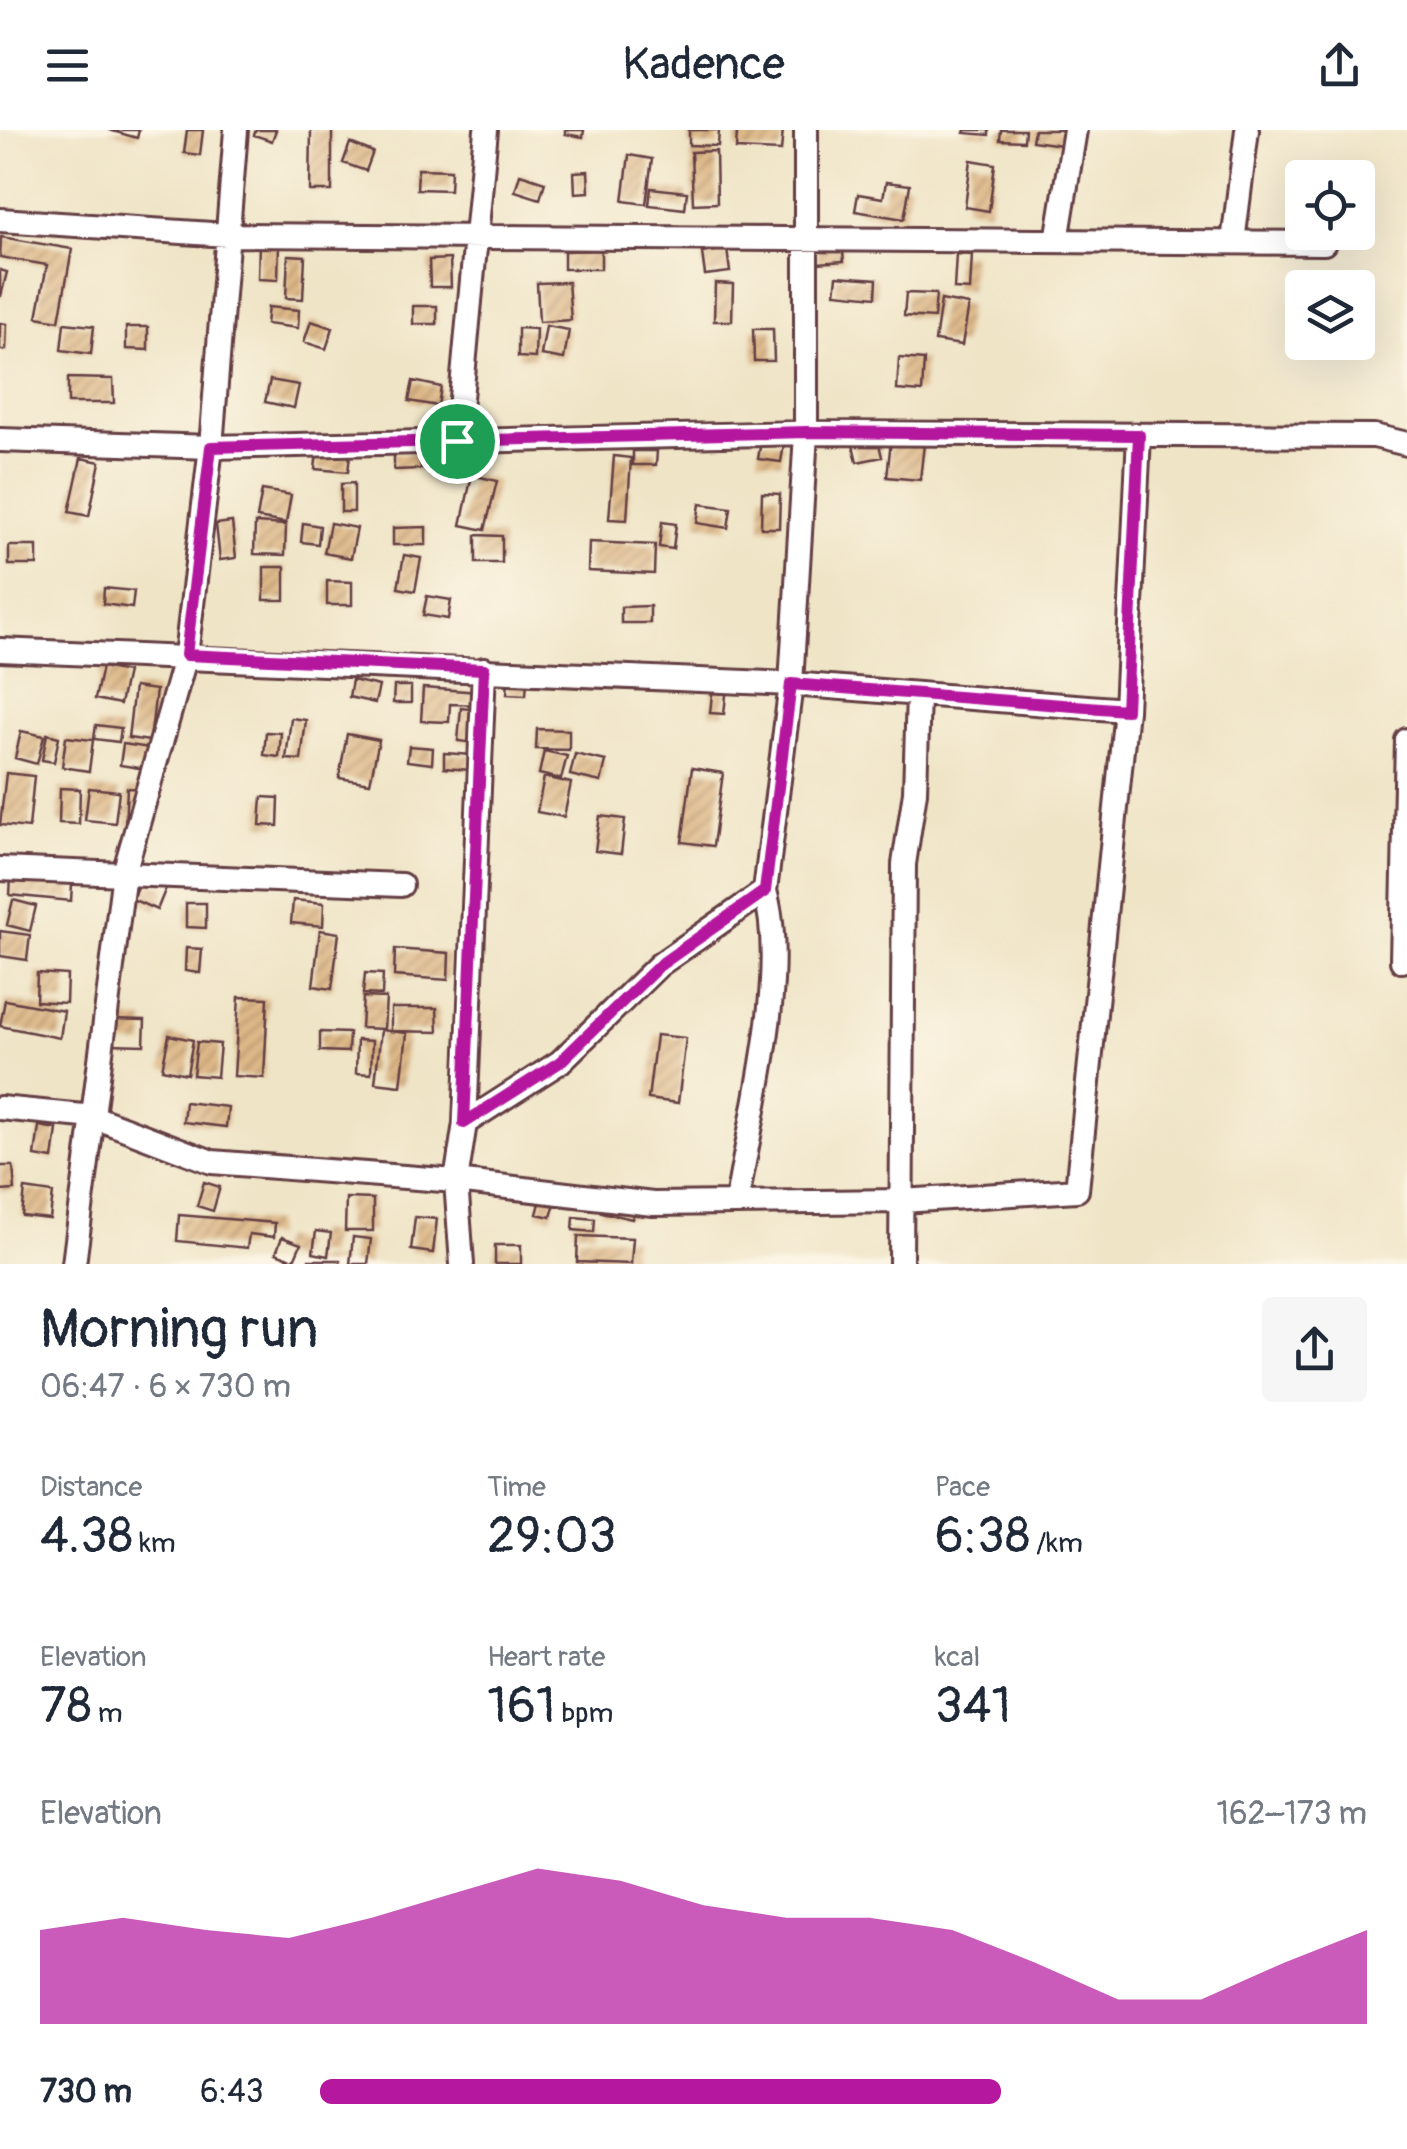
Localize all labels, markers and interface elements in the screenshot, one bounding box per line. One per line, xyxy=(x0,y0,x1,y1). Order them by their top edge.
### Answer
text: Kadence xyxy=(622,37,785,93)
icon: menu xyxy=(40,38,95,93)
icon: share xyxy=(1312,38,1367,93)
map controls xyxy=(1285,160,1375,360)
button: locate xyxy=(1285,160,1375,250)
button: layers xyxy=(1285,270,1375,360)
pin xyxy=(415,399,500,484)
icon: arrive xyxy=(430,414,485,469)
text: Morning run xyxy=(40,1295,318,1364)
button: share xyxy=(1262,1297,1367,1402)
text: 06:47 · 6 × 730 m xyxy=(40,1367,291,1407)
text: Distance xyxy=(40,1470,142,1505)
text: Time xyxy=(487,1470,546,1505)
text: Pace xyxy=(935,1470,990,1505)
text: 4.38 xyxy=(40,1505,133,1568)
text: 29:03 xyxy=(487,1505,616,1568)
text: 6:38 xyxy=(935,1505,1030,1568)
text: km xyxy=(133,1526,176,1561)
text: /km xyxy=(1030,1526,1083,1561)
text: Elevation xyxy=(40,1640,147,1675)
text: Heart rate xyxy=(487,1640,605,1675)
text: kcal xyxy=(935,1640,980,1675)
text: 78 xyxy=(40,1675,92,1738)
text: 161 xyxy=(487,1675,556,1738)
text: 341 xyxy=(935,1675,1011,1738)
text: m xyxy=(92,1696,123,1731)
text: bpm xyxy=(556,1696,613,1731)
text: Elevation xyxy=(40,1794,162,1834)
text: 162–173 m xyxy=(1216,1794,1367,1834)
text: 730 m xyxy=(40,2072,132,2112)
text: 6:43 xyxy=(200,2072,264,2112)

